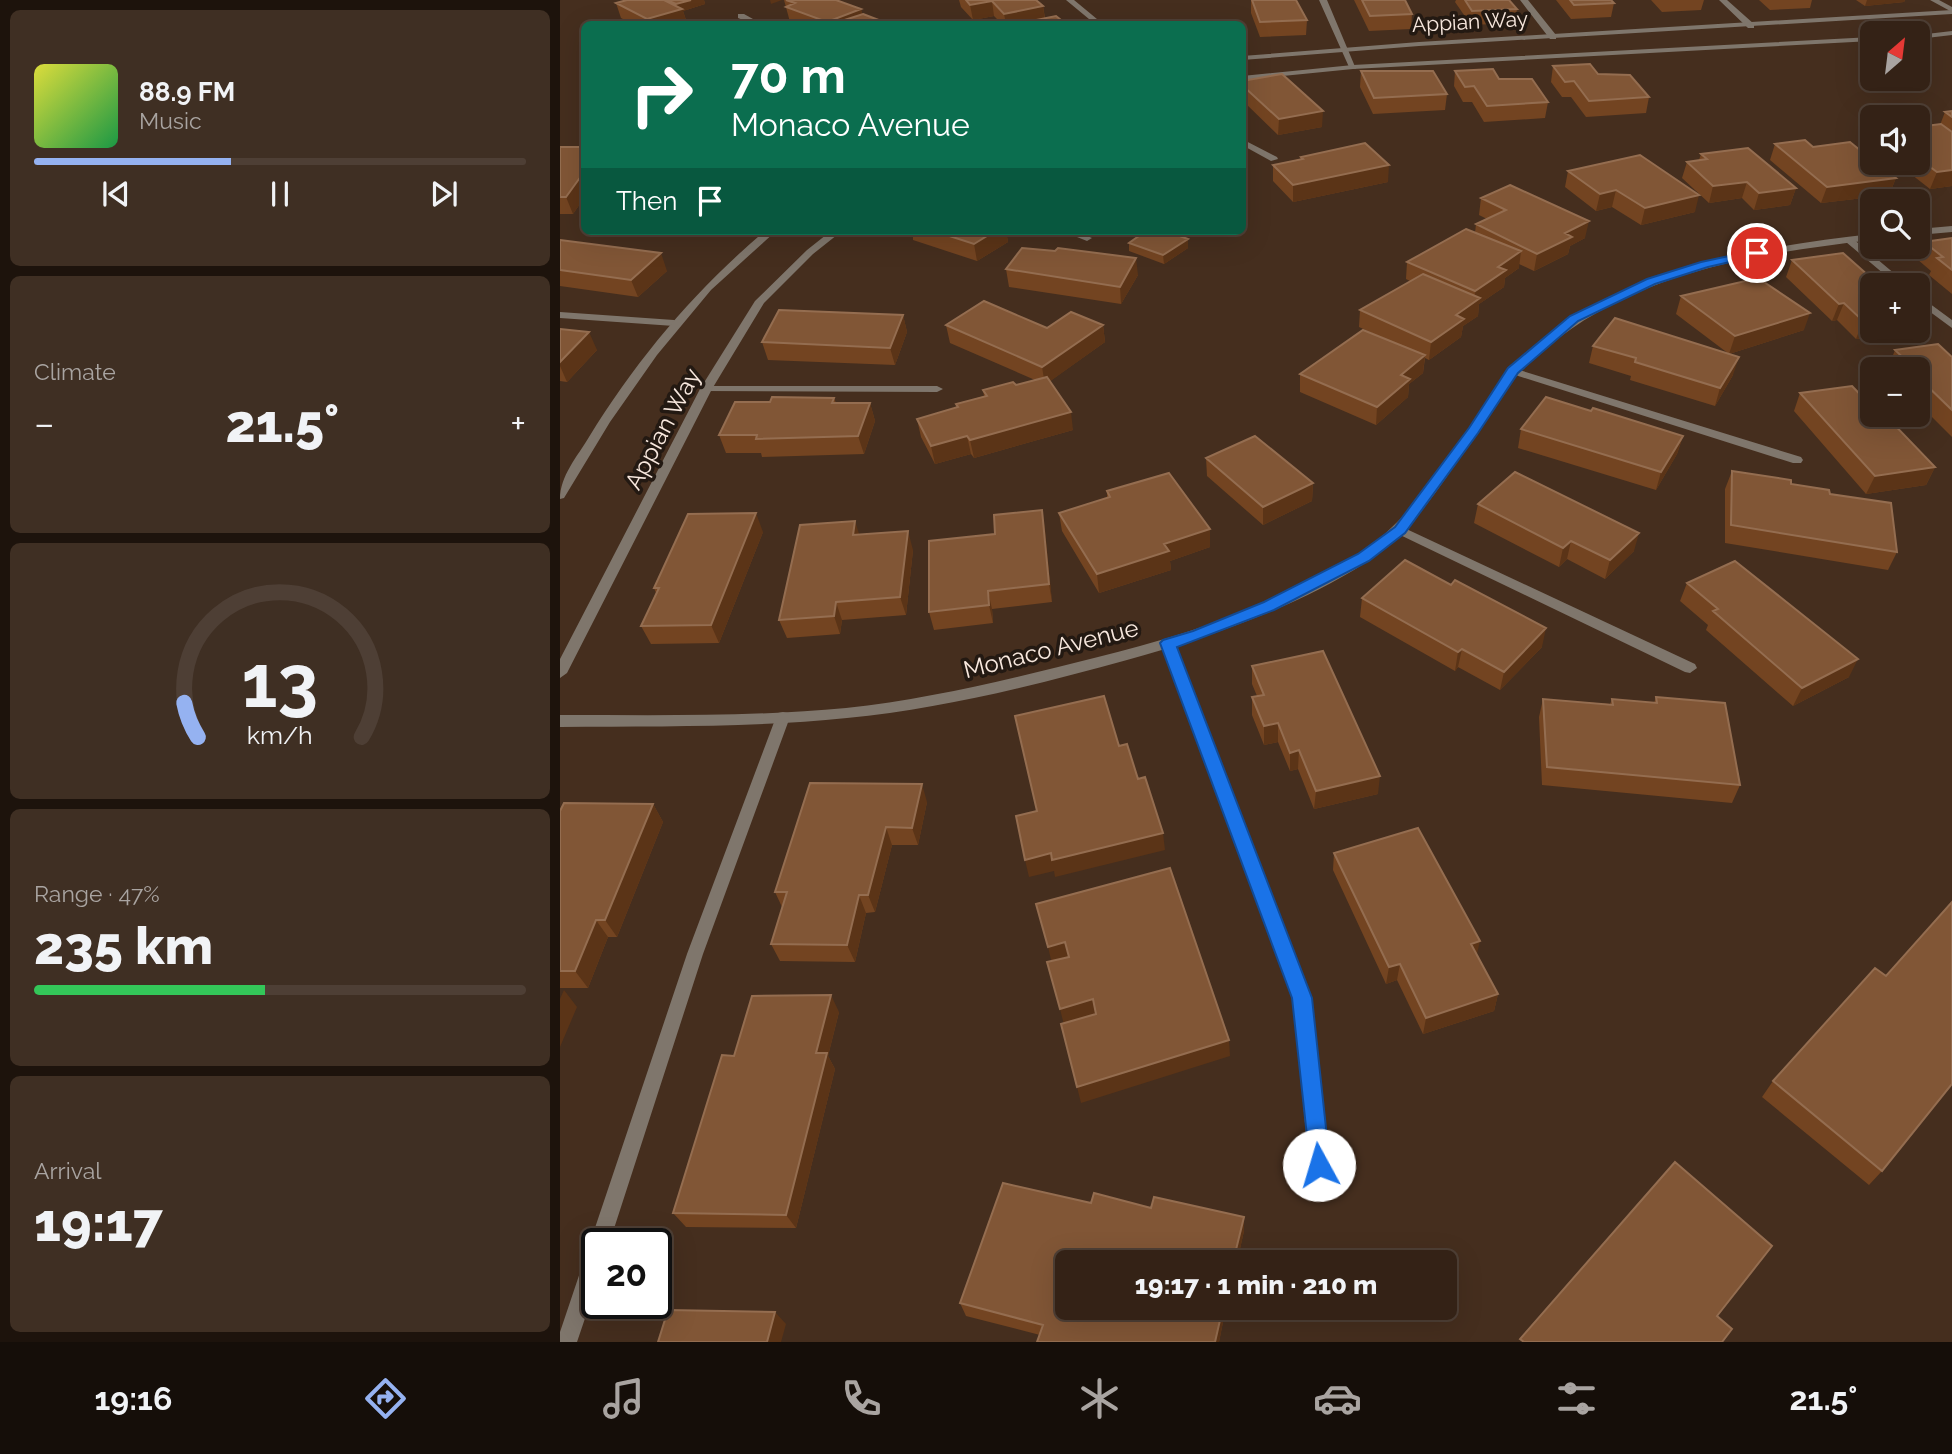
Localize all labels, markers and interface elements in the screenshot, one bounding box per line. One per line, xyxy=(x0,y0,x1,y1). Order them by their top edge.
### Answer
street label: Appian Way xyxy=(1411,6,1529,37)
north arrow xyxy=(1860,21,1930,91)
map controls xyxy=(1860,21,1930,427)
text: 70 m xyxy=(731,47,846,104)
icon: right xyxy=(616,49,707,140)
text: 88.9 FM xyxy=(139,77,235,107)
button: sound xyxy=(1860,105,1930,175)
text: Monaco Avenue xyxy=(731,106,970,143)
text: Music xyxy=(139,107,202,134)
icon: previous xyxy=(97,175,135,213)
icon: pause xyxy=(261,175,299,213)
icon: next xyxy=(425,175,463,213)
icon: arrive xyxy=(691,182,729,220)
text: Then xyxy=(616,186,677,216)
button: search xyxy=(1860,189,1930,259)
pin xyxy=(1727,223,1787,283)
icon: arrive xyxy=(1738,234,1776,272)
button: + xyxy=(1860,273,1930,343)
button: − xyxy=(1860,357,1930,427)
text: Climate xyxy=(34,358,116,385)
street label: Appian Way xyxy=(619,363,707,494)
text: 21.5° xyxy=(225,393,339,454)
text: − xyxy=(34,401,54,446)
text: + xyxy=(510,401,526,446)
street label: Monaco Avenue xyxy=(960,613,1141,684)
text: 13 xyxy=(242,639,318,724)
text: km/h xyxy=(247,720,313,750)
text: Range · 47% xyxy=(34,880,160,907)
text: 235 km xyxy=(34,915,213,976)
position arrow xyxy=(1282,1128,1356,1202)
text: Arrival xyxy=(34,1157,101,1184)
text: 19:17 xyxy=(34,1192,163,1253)
speed limit sign: 20 xyxy=(581,1228,672,1319)
text: 19:17 · 1 min · 210 m xyxy=(1135,1270,1377,1300)
icon: directions xyxy=(361,1374,410,1423)
icon: music xyxy=(599,1374,648,1423)
icon: phone xyxy=(837,1374,886,1423)
icon: climate xyxy=(1075,1374,1124,1423)
icon: car xyxy=(1313,1374,1362,1423)
icon: filters xyxy=(1552,1374,1601,1423)
text: 19:16 xyxy=(95,1380,172,1417)
text: 21.5° xyxy=(1790,1380,1857,1417)

